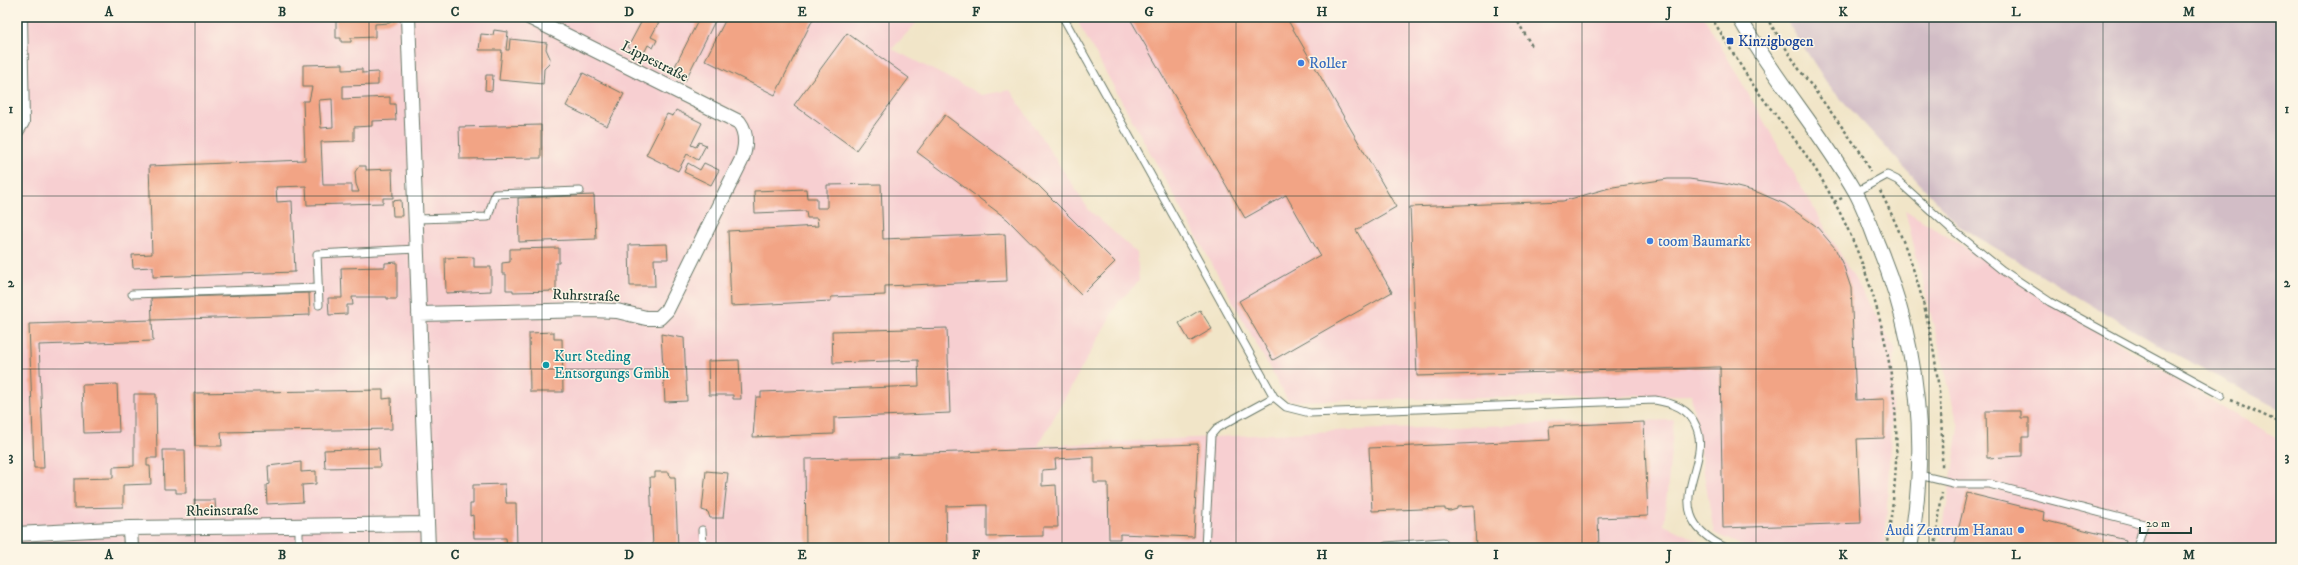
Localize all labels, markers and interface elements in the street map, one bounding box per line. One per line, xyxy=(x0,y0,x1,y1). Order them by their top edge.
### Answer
text: A xyxy=(104,4,114,20)
text: B xyxy=(278,4,286,20)
text: C xyxy=(451,4,460,20)
text: D xyxy=(624,4,634,20)
text: E xyxy=(797,4,807,20)
text: F xyxy=(972,4,981,20)
text: G xyxy=(1144,4,1154,20)
text: H xyxy=(1317,4,1328,20)
text: I xyxy=(1493,4,1499,20)
text: J xyxy=(1664,4,1672,21)
text: K xyxy=(1838,4,1848,20)
text: L xyxy=(2011,4,2021,20)
text: M xyxy=(2183,4,2195,20)
place label: Kinzigbogen xyxy=(1738,32,1814,51)
street label: Lippestraße xyxy=(618,36,692,86)
marker: Kinzigbogen xyxy=(1725,36,1735,46)
place label: Roller xyxy=(1309,54,1347,73)
marker: Roller xyxy=(1296,58,1306,68)
text: 1 xyxy=(9,101,14,117)
text: 1 xyxy=(2285,101,2290,117)
place label: toom Baumarkt xyxy=(1658,232,1751,251)
marker: toom Baumarkt xyxy=(1645,236,1655,246)
text: 2 xyxy=(8,275,15,291)
text: 2 xyxy=(2284,275,2291,291)
street label: Ruhrstraße xyxy=(552,285,620,306)
place label: Kurt Steding Entsorgungs Gmbh xyxy=(554,347,670,383)
marker: Kurt Steding Entsorgungs Gmbh xyxy=(541,360,551,370)
text: 3 xyxy=(9,449,14,465)
text: 3 xyxy=(2285,449,2290,465)
street label: Rheinstraße xyxy=(185,500,259,521)
scale bar xyxy=(2140,509,2191,535)
text: 20 m xyxy=(2146,516,2170,531)
place label: Audi Zentrum Hanau xyxy=(1885,521,2013,540)
marker: Audi Zentrum Hanau xyxy=(2016,525,2026,535)
text: A xyxy=(104,547,114,563)
text: B xyxy=(278,547,286,563)
text: C xyxy=(451,547,460,563)
text: D xyxy=(624,547,634,563)
text: E xyxy=(797,547,807,563)
text: F xyxy=(972,547,981,563)
text: G xyxy=(1144,547,1154,563)
text: H xyxy=(1317,547,1328,563)
text: I xyxy=(1493,547,1499,563)
text: J xyxy=(1664,547,1672,564)
text: K xyxy=(1838,547,1848,563)
text: L xyxy=(2011,547,2021,563)
text: M xyxy=(2183,547,2195,563)

